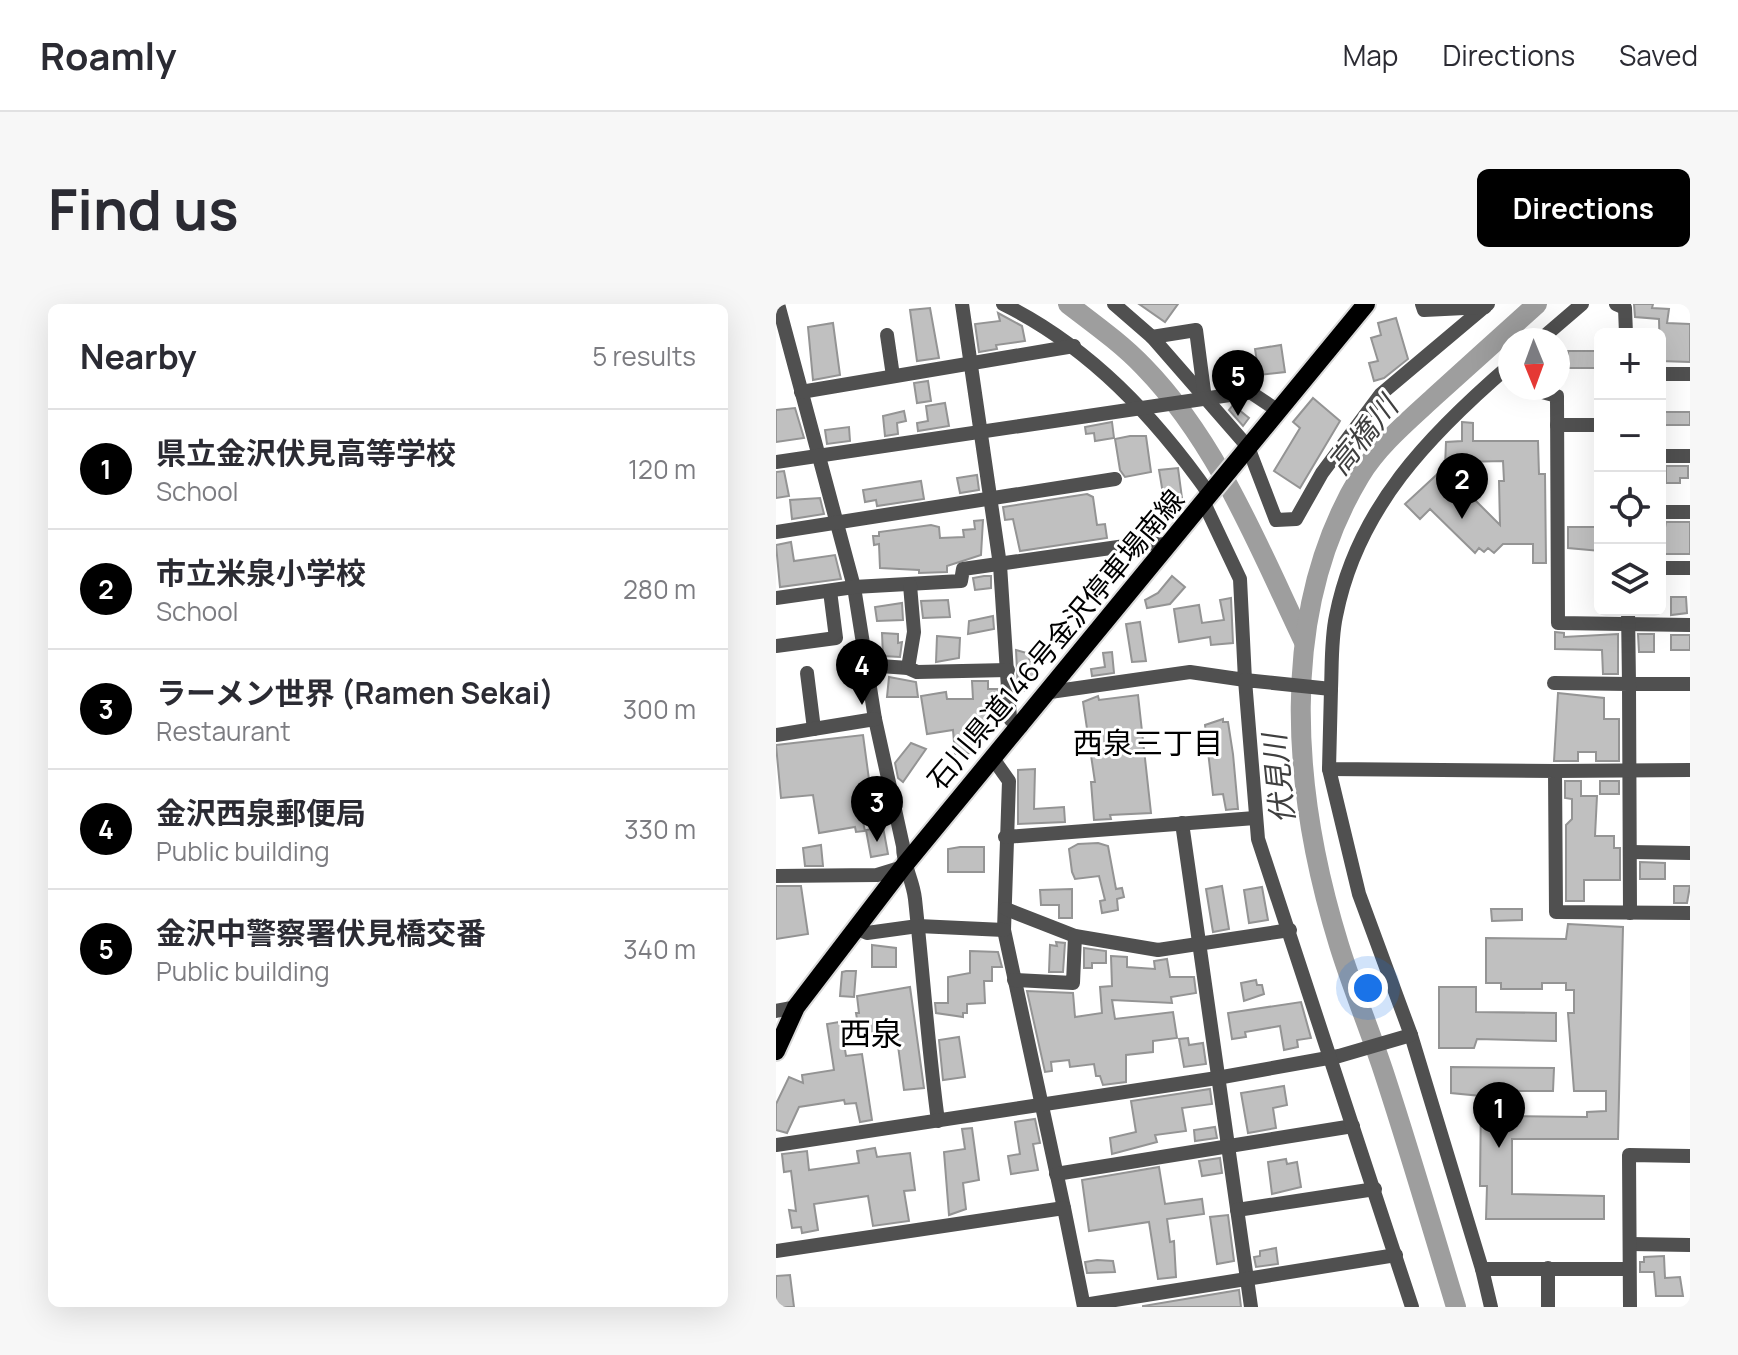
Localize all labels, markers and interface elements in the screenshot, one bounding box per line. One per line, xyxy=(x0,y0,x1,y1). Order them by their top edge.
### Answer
text: Roamly xyxy=(40,29,177,81)
text: Map xyxy=(1343,36,1398,74)
text: Directions xyxy=(1442,36,1575,74)
text: Saved xyxy=(1619,36,1698,74)
button: Directions xyxy=(1477,169,1690,247)
text: Find us xyxy=(48,170,239,247)
north arrow xyxy=(1498,328,1570,400)
map controls xyxy=(1594,328,1666,616)
button: + xyxy=(1594,328,1666,400)
text: Nearby xyxy=(80,333,196,379)
text: 5 results xyxy=(592,338,696,374)
pin: 5 xyxy=(1212,350,1264,416)
water label: 高橋川 xyxy=(1318,385,1408,483)
button: − xyxy=(1594,400,1666,472)
text: 県立金沢伏見高等学校 xyxy=(156,432,456,473)
text: 1 xyxy=(100,451,112,487)
text: 120 m xyxy=(628,451,696,487)
pin: 2 xyxy=(1436,453,1488,519)
button: locate xyxy=(1594,472,1666,544)
text: School xyxy=(156,473,239,509)
street label: 石川県道146号金沢停車場南線 xyxy=(918,481,1192,797)
button: layers xyxy=(1594,544,1666,616)
text: 市立米泉小学校 xyxy=(156,552,366,593)
text: 2 xyxy=(98,571,114,607)
text: 280 m xyxy=(623,571,696,607)
text: School xyxy=(156,593,239,629)
pin: 4 xyxy=(836,639,888,705)
text: ラーメン世界 (Ramen Sekai) xyxy=(156,672,554,713)
text: 3 xyxy=(98,691,114,727)
text: 300 m xyxy=(623,691,696,727)
text: Restaurant xyxy=(156,713,291,749)
district label: 西泉三丁目 xyxy=(1073,722,1223,763)
water label: 伏見川 xyxy=(1253,729,1303,826)
pin: 3 xyxy=(851,776,903,842)
text: 金沢西泉郵便局 xyxy=(156,792,366,833)
text: 4 xyxy=(98,811,114,847)
text: 330 m xyxy=(624,811,696,847)
text: Public building xyxy=(156,833,330,869)
text: 金沢中警察署伏見橋交番 xyxy=(156,912,486,953)
text: 5 xyxy=(98,931,114,967)
text: 340 m xyxy=(623,931,696,967)
text: Public building xyxy=(156,953,330,989)
your location xyxy=(1348,968,1388,1008)
district label: 西泉 xyxy=(839,1011,903,1055)
pin: 1 xyxy=(1473,1082,1525,1148)

